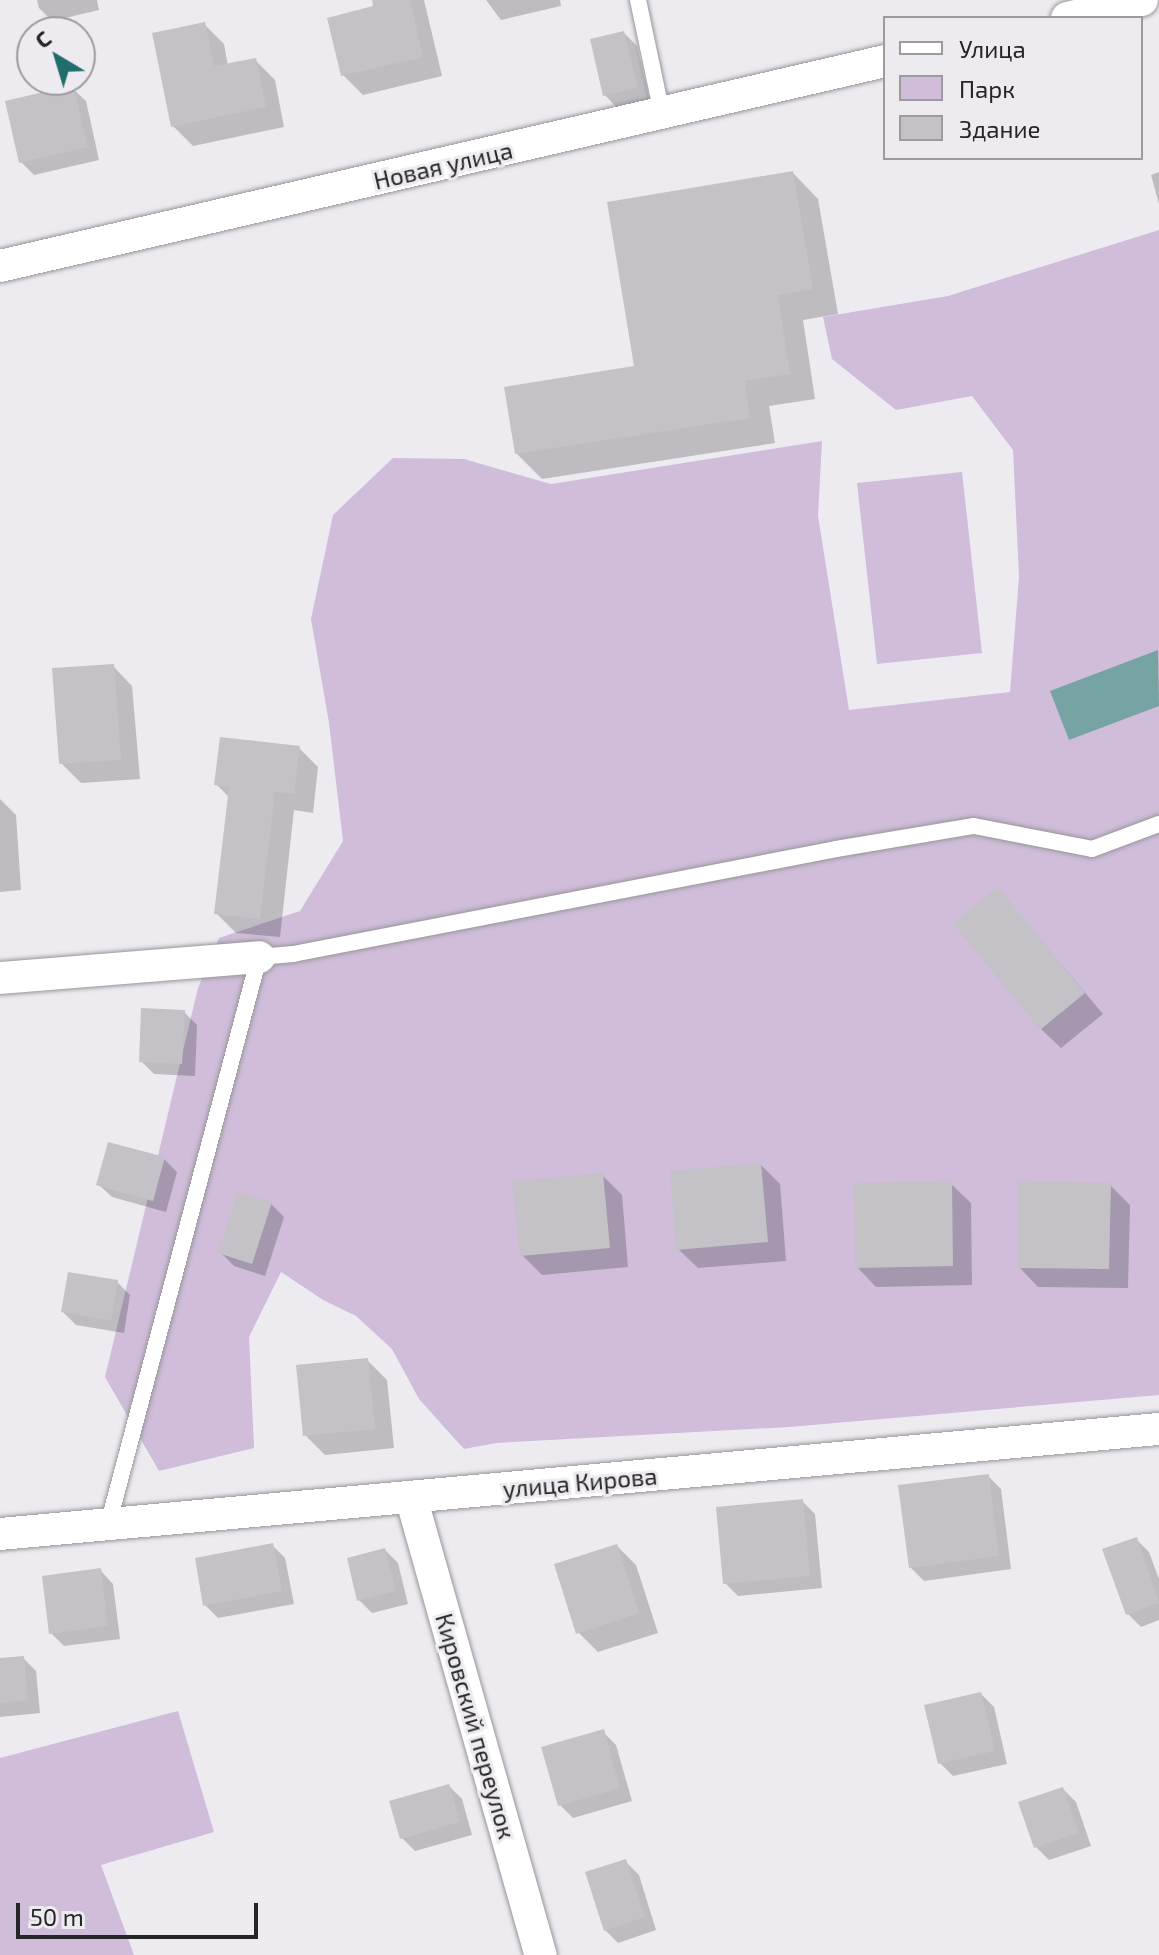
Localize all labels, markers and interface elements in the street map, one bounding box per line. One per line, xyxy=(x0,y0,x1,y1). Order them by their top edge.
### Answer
north arrow xyxy=(16,16,96,96)
legend xyxy=(883,16,1143,160)
text: С xyxy=(29,24,56,53)
text: Улица xyxy=(959,34,1026,63)
text: Парк xyxy=(959,74,1015,103)
text: Здание xyxy=(959,114,1041,143)
street label: Новая улица xyxy=(371,135,515,195)
street label: улица Кирова xyxy=(501,1461,659,1503)
street label: Кировский переулок xyxy=(430,1610,522,1842)
scale bar xyxy=(20,1887,262,1937)
text: 50 m xyxy=(30,1902,84,1931)

